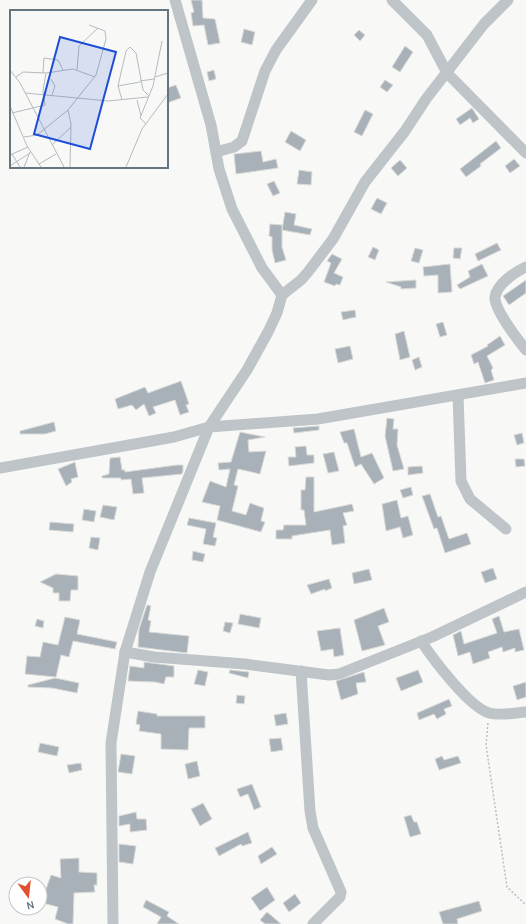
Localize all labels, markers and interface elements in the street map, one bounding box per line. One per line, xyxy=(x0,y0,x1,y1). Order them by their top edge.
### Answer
inset map xyxy=(10,10,168,168)
north arrow xyxy=(8,876,48,916)
text: N xyxy=(25,898,36,912)

